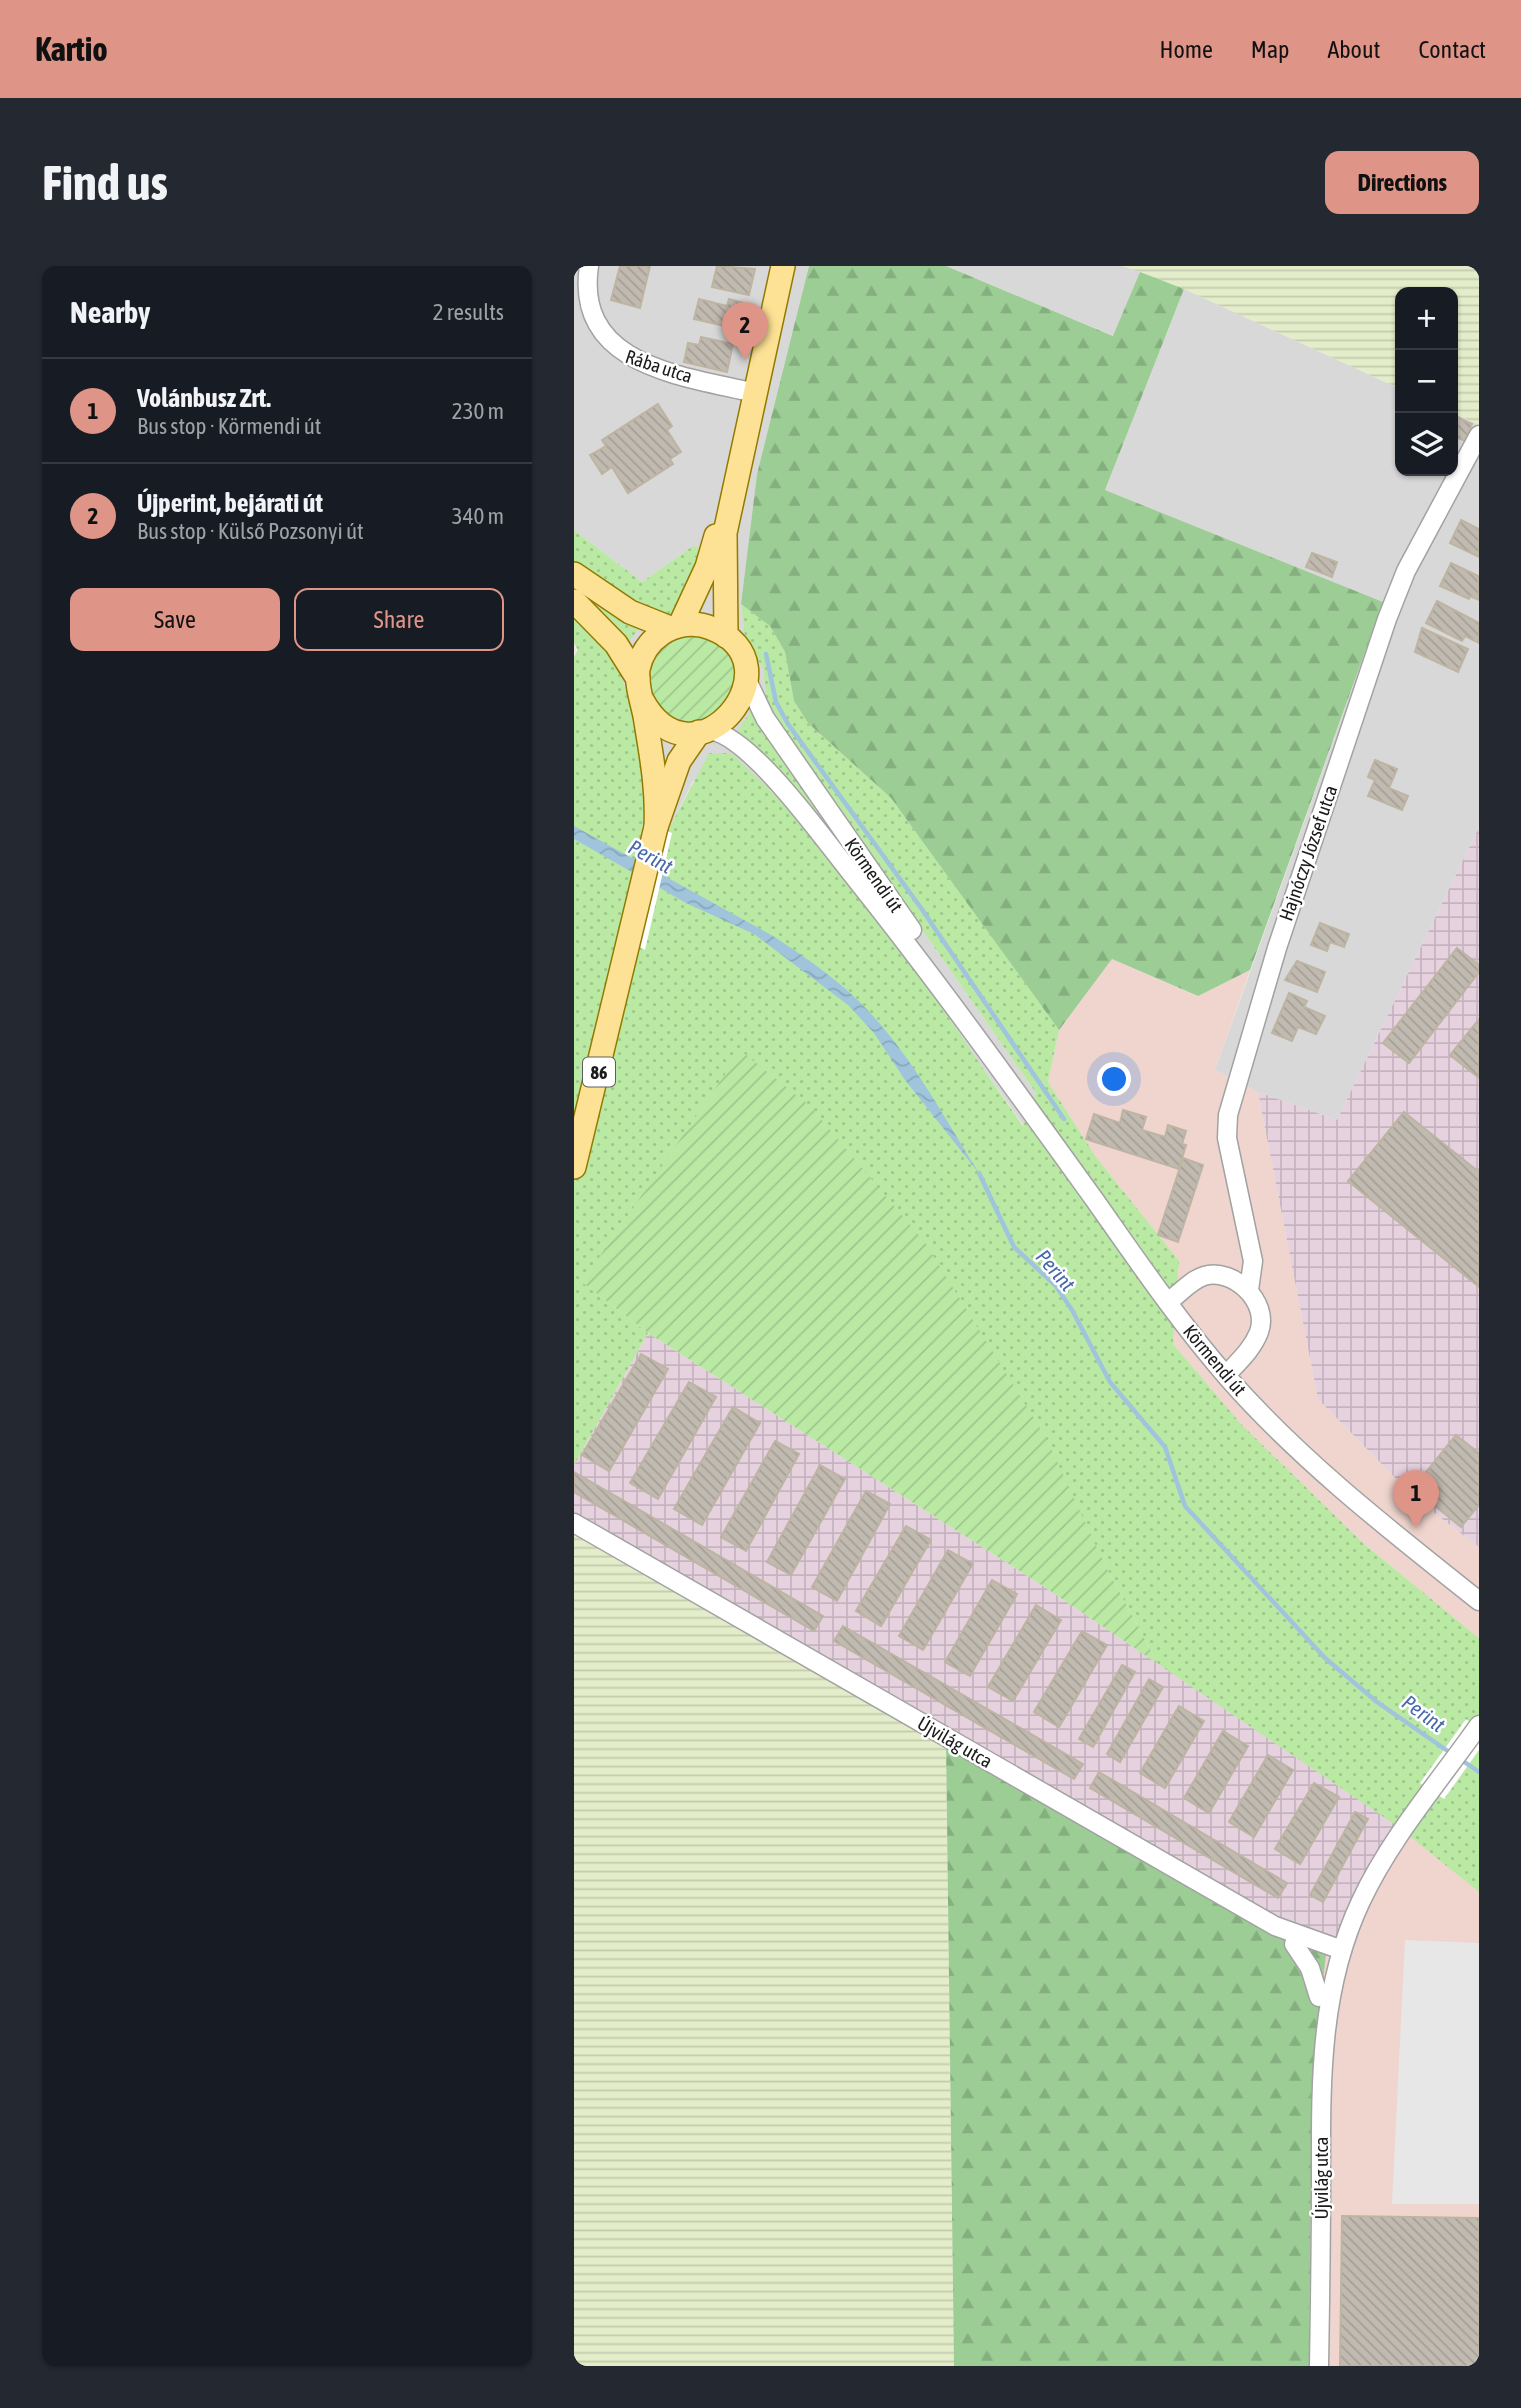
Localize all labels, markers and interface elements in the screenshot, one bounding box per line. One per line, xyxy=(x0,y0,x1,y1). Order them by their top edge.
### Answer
text: Kartio xyxy=(35,30,108,68)
text: Home xyxy=(1159,36,1213,63)
text: Map xyxy=(1251,36,1289,63)
text: About xyxy=(1327,36,1380,63)
text: Contact xyxy=(1418,36,1486,63)
button: Directions xyxy=(1325,151,1479,214)
text: Find us xyxy=(42,154,168,210)
map controls xyxy=(1395,287,1458,476)
button: + xyxy=(1395,287,1458,350)
text: Nearby xyxy=(70,295,150,329)
text: 2 results xyxy=(433,299,504,325)
pin: 2 xyxy=(722,302,768,360)
street label: Rába utca xyxy=(623,345,695,387)
button: − xyxy=(1395,350,1458,413)
text: Volánbusz Zrt. xyxy=(137,383,271,413)
text: 1 xyxy=(88,398,98,424)
text: 230 m xyxy=(452,398,504,424)
text: Bus stop · Körmendi út xyxy=(137,413,321,439)
button: layers xyxy=(1395,413,1458,476)
text: Újperint, bejárati út xyxy=(137,488,323,518)
text: 2 xyxy=(88,503,98,529)
text: 340 m xyxy=(452,503,504,529)
text: Bus stop · Külső Pozsonyi út xyxy=(137,518,364,544)
button: Save xyxy=(70,588,280,651)
button: Share xyxy=(294,588,504,651)
street label: Hajnóczy József utca xyxy=(1275,782,1341,924)
water label: Perint xyxy=(625,834,677,878)
street label: Körmendi út xyxy=(840,834,908,916)
road number: 86 xyxy=(583,1058,615,1086)
your location xyxy=(1097,1062,1131,1096)
water label: Perint xyxy=(1032,1244,1080,1296)
street label: Körmendi út xyxy=(1179,1320,1251,1400)
pin: 1 xyxy=(1393,1470,1439,1528)
water label: Perint xyxy=(1398,1690,1450,1736)
street label: Újvilág utca xyxy=(914,1712,996,1772)
street label: Újvilág utca xyxy=(1310,2137,1332,2219)

